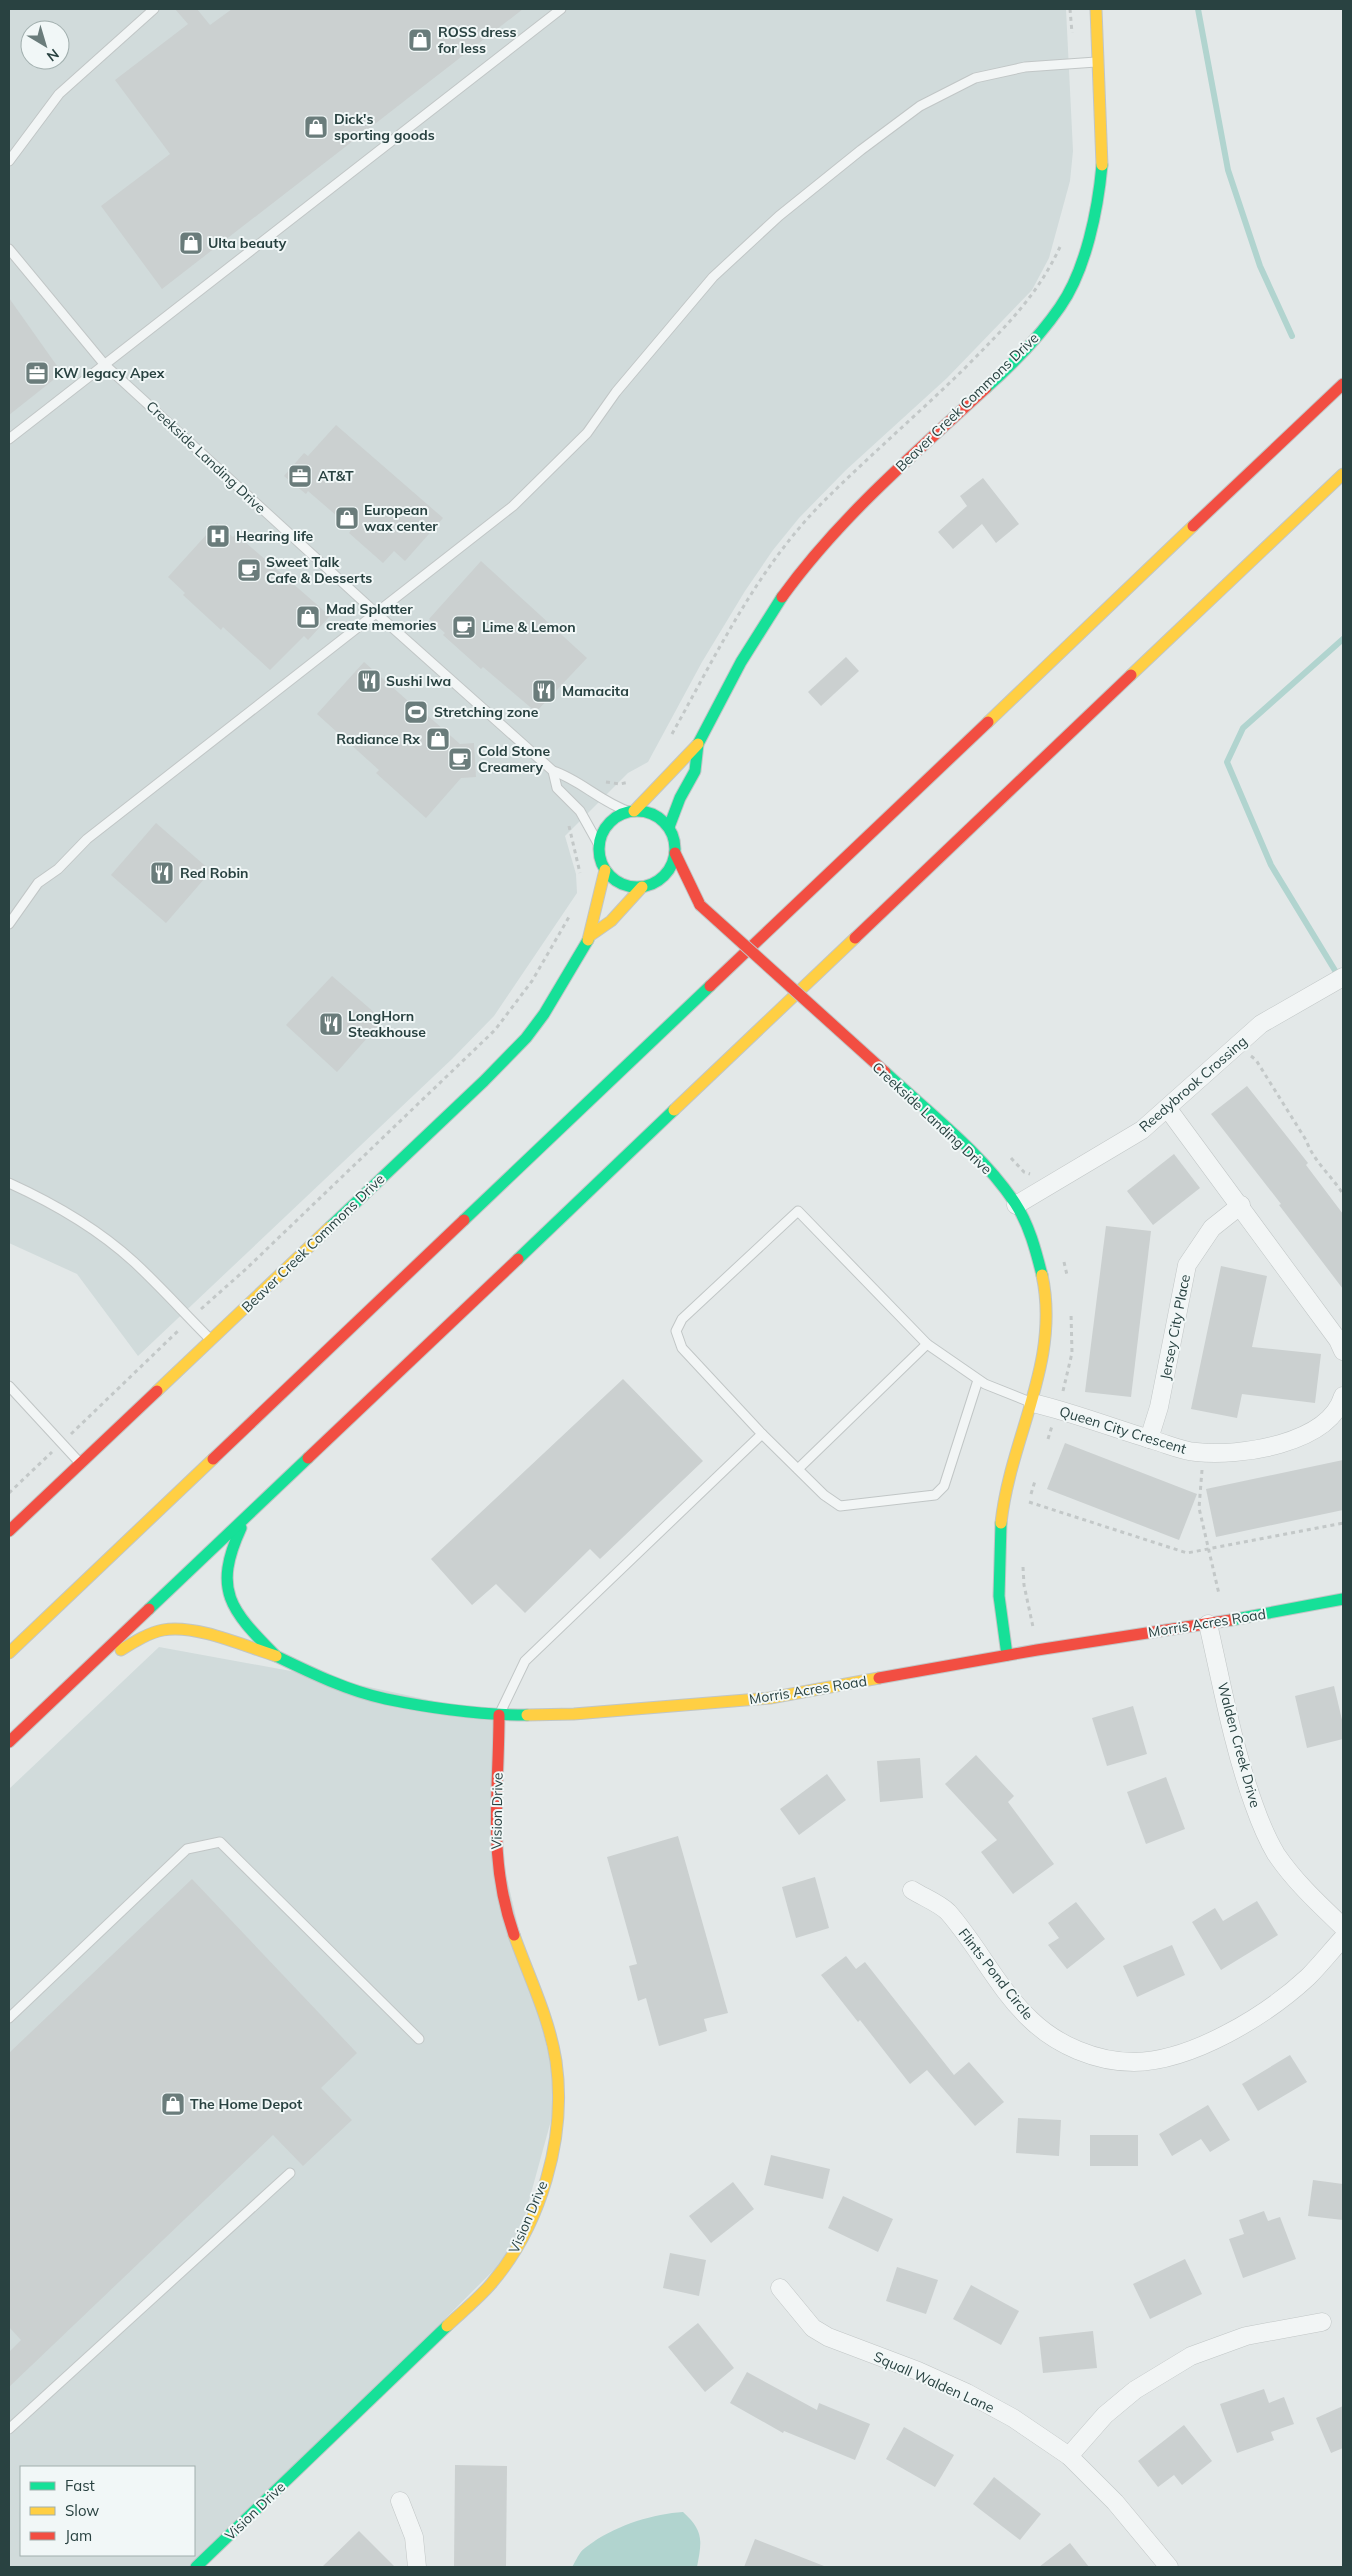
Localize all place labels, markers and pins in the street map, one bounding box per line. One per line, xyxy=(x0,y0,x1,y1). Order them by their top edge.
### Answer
place label: ROSS dress for less xyxy=(438,23,516,57)
shop icon: ROSS dress for less xyxy=(407,27,433,53)
place label: Dick's sporting goods xyxy=(334,110,435,144)
shop icon: Dick's sporting goods xyxy=(303,114,329,140)
shop icon: Ulta beauty xyxy=(178,230,204,256)
place label: Ulta beauty xyxy=(208,234,287,252)
office icon: KW legacy Apex xyxy=(24,360,50,386)
place label: KW legacy Apex xyxy=(54,364,165,382)
office icon: AT&T xyxy=(287,463,313,489)
place label: AT&T xyxy=(318,467,354,485)
place label: European wax center xyxy=(364,501,438,535)
shop icon: European wax center xyxy=(334,505,360,531)
hospital icon: Hearing life xyxy=(205,523,231,549)
place label: Hearing life xyxy=(236,527,314,545)
place label: Sweet Talk Cafe & Desserts xyxy=(266,553,372,587)
cafe icon: Sweet Talk Cafe & Desserts xyxy=(236,557,262,583)
place label: Mad Splatter create memories xyxy=(326,600,437,634)
shop icon: Mad Splatter create memories xyxy=(295,604,321,630)
cafe icon: Lime & Lemon xyxy=(451,614,477,640)
place label: Lime & Lemon xyxy=(482,618,576,636)
restaurant icon: Sushi Iwa xyxy=(356,668,382,694)
place label: Sushi Iwa xyxy=(386,672,451,690)
restaurant icon: Mamacita xyxy=(531,678,557,704)
place label: Mamacita xyxy=(562,682,629,700)
sports icon: Stretching zone xyxy=(403,699,429,725)
place label: Stretching zone xyxy=(434,703,539,721)
shop icon: Radiance Rx xyxy=(425,726,451,752)
place label: Radiance Rx xyxy=(336,730,420,748)
place label: Cold Stone Creamery xyxy=(478,742,550,776)
cafe icon: Cold Stone Creamery xyxy=(447,746,473,772)
restaurant icon: Red Robin xyxy=(149,860,175,886)
place label: Red Robin xyxy=(180,864,249,882)
place label: LongHorn Steakhouse xyxy=(348,1007,426,1041)
restaurant icon: LongHorn Steakhouse xyxy=(318,1011,344,1037)
shop icon: The Home Depot xyxy=(160,2091,186,2117)
place label: The Home Depot xyxy=(190,2095,303,2113)

